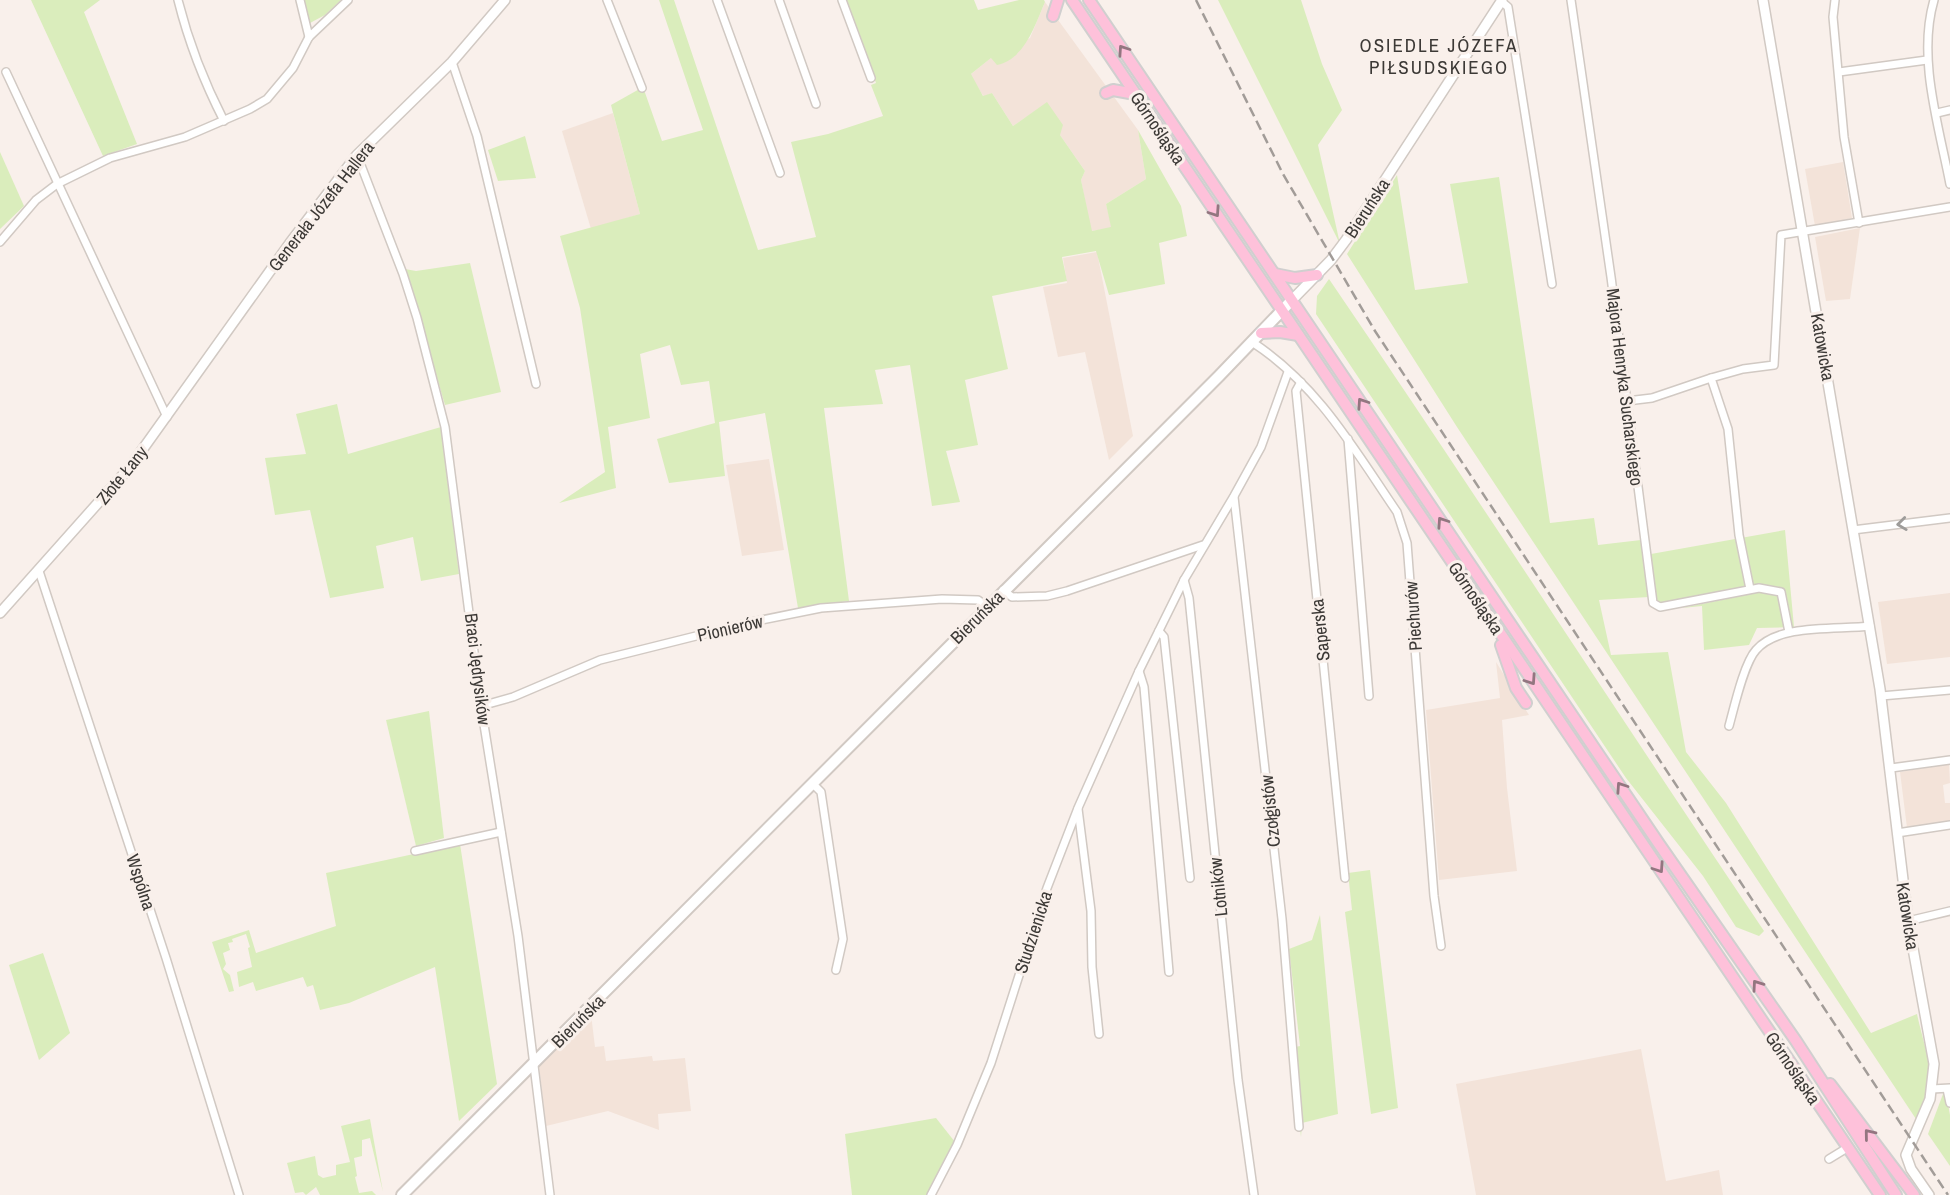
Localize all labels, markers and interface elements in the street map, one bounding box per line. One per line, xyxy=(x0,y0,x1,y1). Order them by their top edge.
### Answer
district label: OSIEDLE JÓZEFA PIŁSUDSKIEGO xyxy=(1360,32,1518,80)
one-way arrow xyxy=(1119,45,1131,58)
street label: Górnośląska xyxy=(1124,87,1192,169)
street label: Generała Józefa Hallera xyxy=(262,136,380,276)
street label: Bieruńska xyxy=(1338,173,1396,243)
one-way arrow xyxy=(1207,204,1219,217)
street label: Majora Henryka Sucharskiego xyxy=(1600,287,1650,487)
street label: Katowicka xyxy=(1805,311,1841,383)
one-way arrow xyxy=(1358,398,1370,411)
street label: Złote Łany xyxy=(91,440,154,510)
one-way arrow xyxy=(1896,516,1907,531)
one-way arrow xyxy=(1438,517,1450,530)
street label: Górnośląska xyxy=(1442,557,1510,639)
street label: Piechurów xyxy=(1398,580,1428,652)
street label: Bieruńska xyxy=(945,585,1009,649)
street label: Saperska xyxy=(1304,598,1336,662)
street label: Pionierów xyxy=(695,608,766,648)
street label: Braci Jędrysików xyxy=(459,612,497,727)
one-way arrow xyxy=(1523,672,1535,685)
street label: Czołgistów xyxy=(1254,773,1286,848)
one-way arrow xyxy=(1617,782,1629,795)
street label: Wspólna xyxy=(120,851,162,913)
street label: Lotników xyxy=(1202,856,1234,918)
one-way arrow xyxy=(1650,860,1663,873)
street label: Katowicka xyxy=(1890,880,1926,952)
street label: Studzienicka xyxy=(1008,888,1058,976)
one-way arrow xyxy=(1753,980,1765,993)
street label: Bieruńska xyxy=(546,989,610,1053)
street label: Górnośląska xyxy=(1759,1027,1827,1109)
one-way arrow xyxy=(1865,1129,1878,1141)

